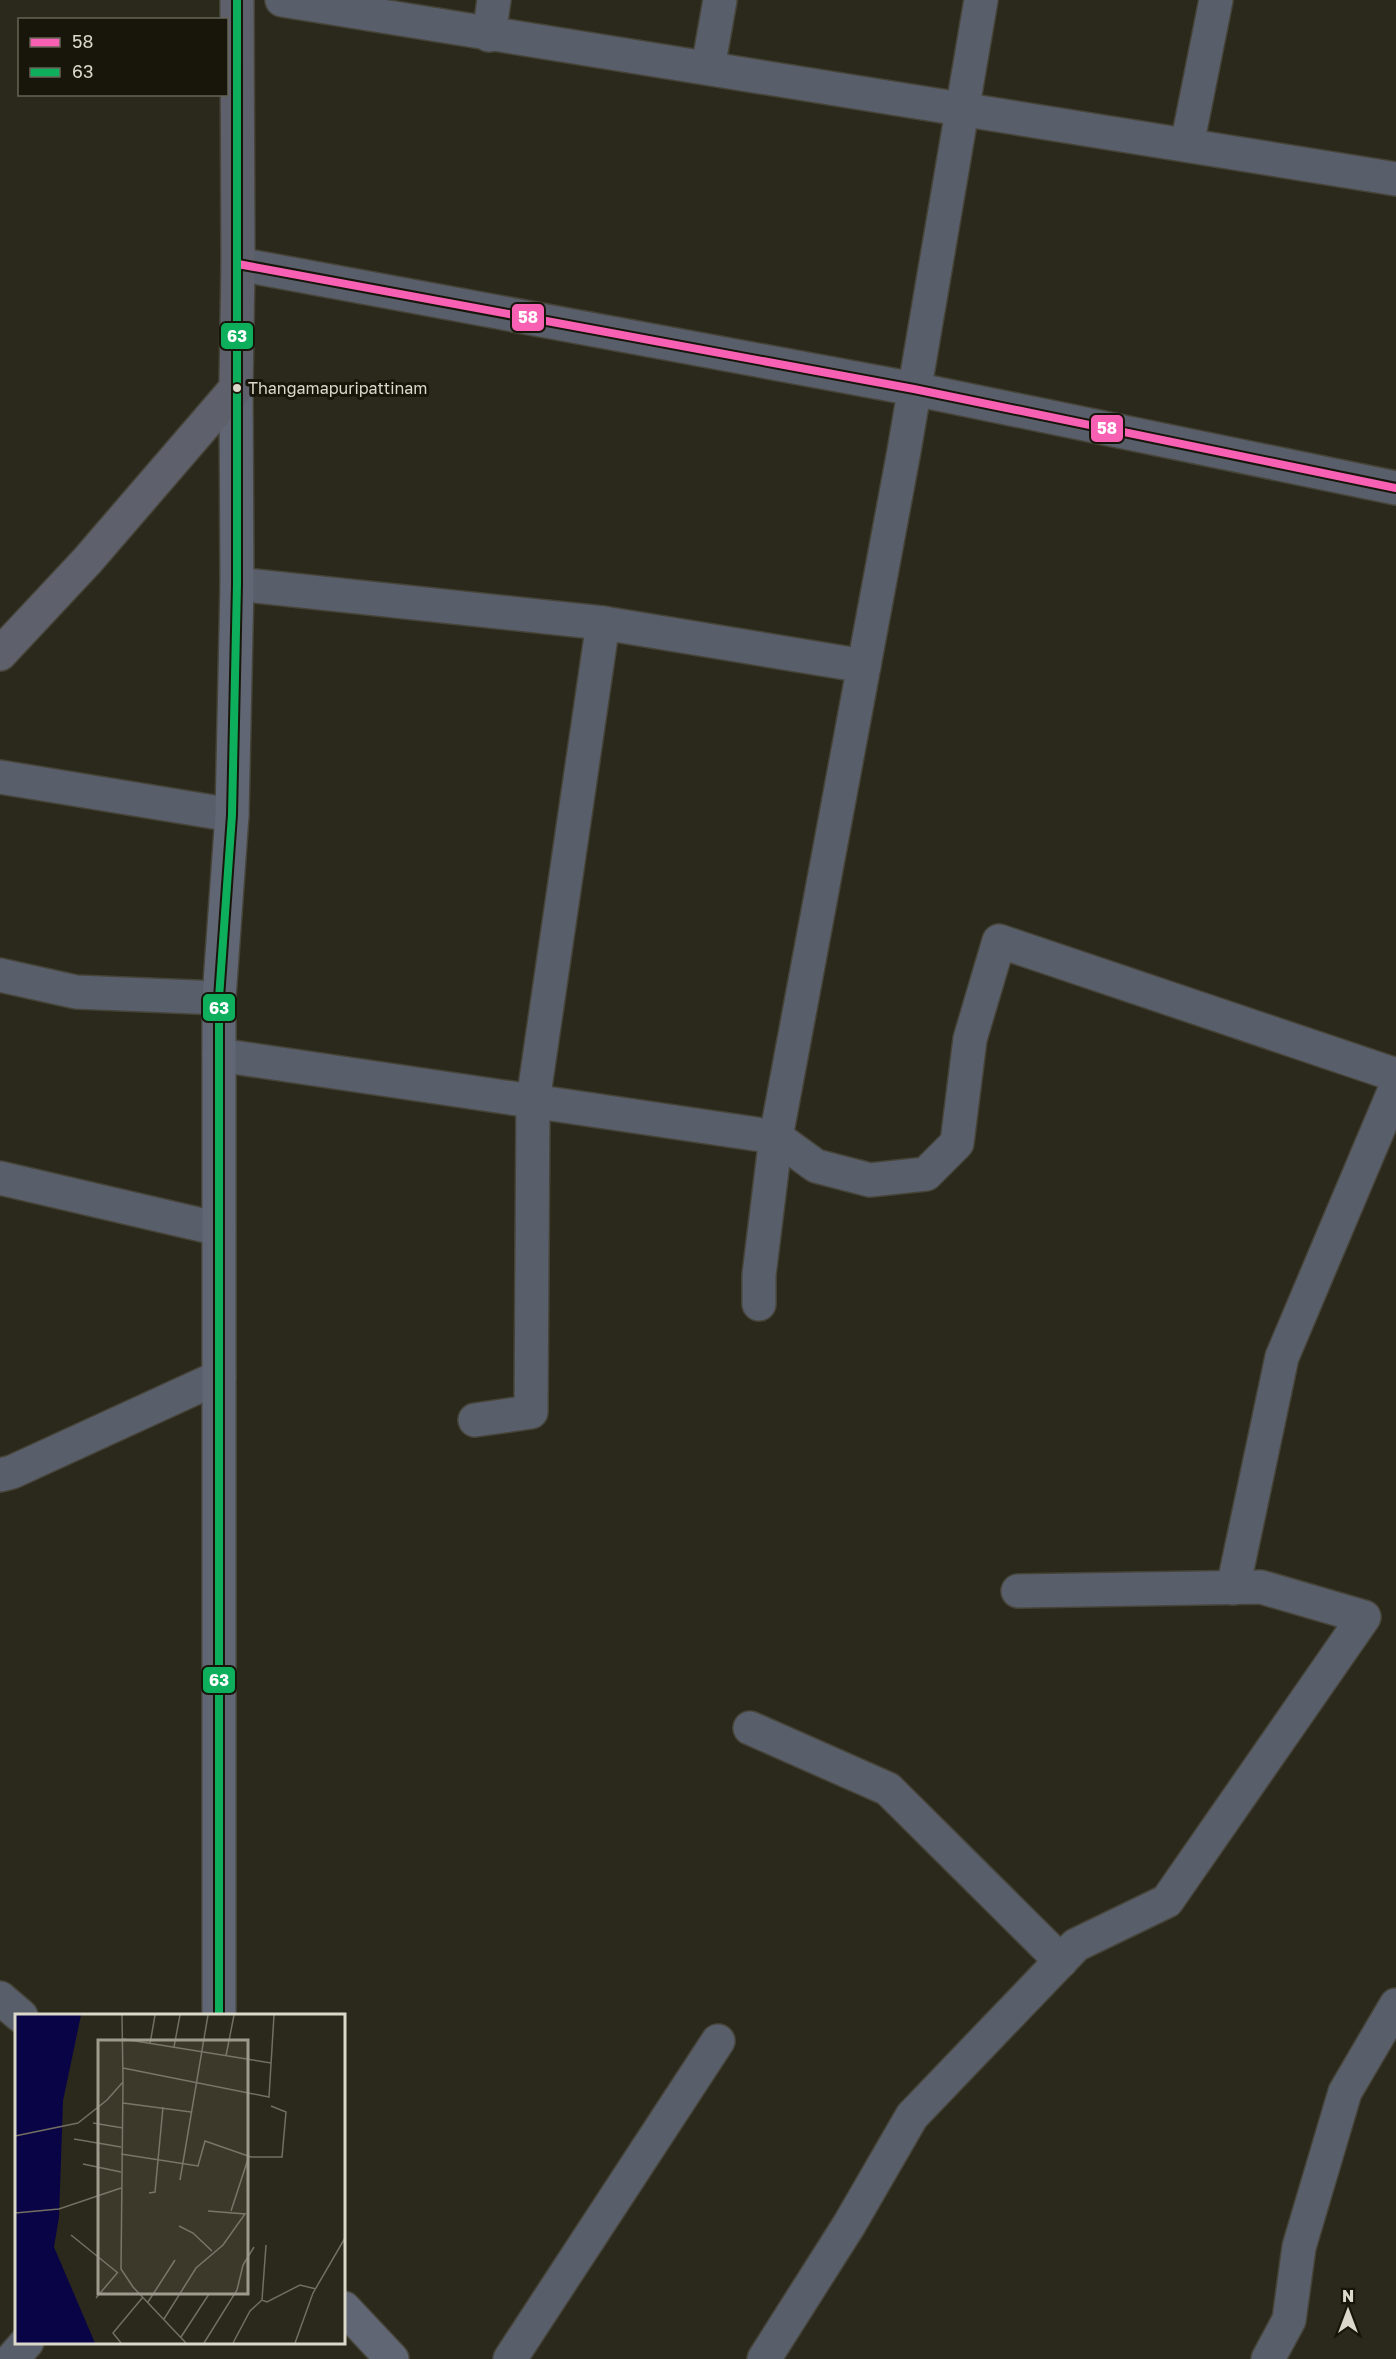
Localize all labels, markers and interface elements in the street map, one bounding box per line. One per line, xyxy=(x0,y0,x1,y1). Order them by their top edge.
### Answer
legend xyxy=(18,18,228,96)
text: 58 xyxy=(72,30,93,52)
text: 63 xyxy=(72,60,93,82)
line badge: 58 xyxy=(511,303,545,332)
text: 58 xyxy=(518,307,538,327)
line badge: 63 xyxy=(220,322,254,350)
text: 63 xyxy=(227,326,247,346)
place label: Thangamapuripattinam xyxy=(248,378,427,398)
marker: Thangamapuripattinam xyxy=(231,382,243,394)
line badge: 58 xyxy=(1090,414,1124,443)
text: 58 xyxy=(1097,418,1117,438)
line badge: 63 xyxy=(202,993,236,1022)
text: 63 xyxy=(209,998,229,1018)
line badge: 63 xyxy=(202,1666,236,1694)
text: 63 xyxy=(209,1670,229,1690)
inset map xyxy=(15,2014,345,2344)
north arrow xyxy=(1318,2281,1378,2341)
text: N xyxy=(1342,2286,1354,2306)

